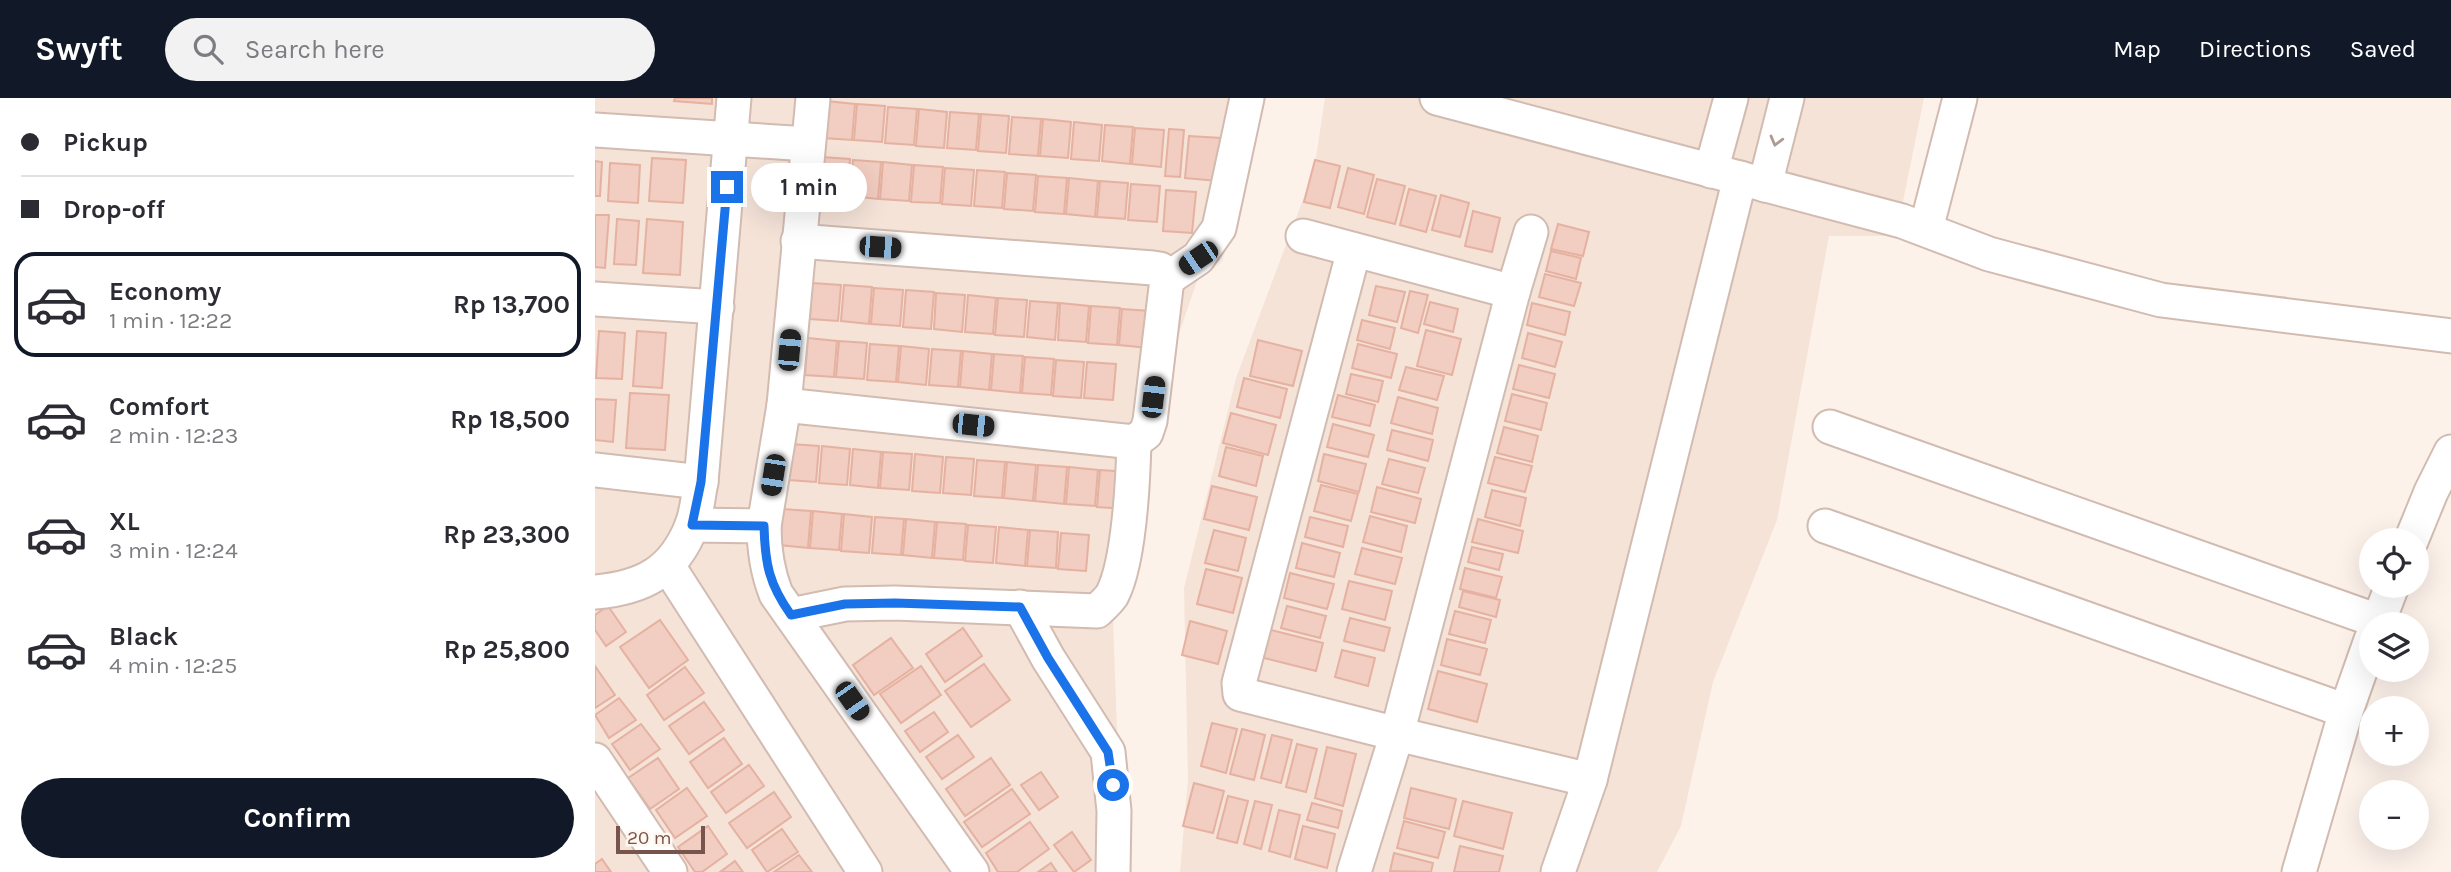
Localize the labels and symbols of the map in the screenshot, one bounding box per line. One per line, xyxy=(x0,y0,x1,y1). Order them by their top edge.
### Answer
one-way arrow xyxy=(1770,135,1784,147)
callout: 1 min xyxy=(751,162,867,212)
route end xyxy=(711,171,743,203)
car xyxy=(859,235,902,259)
car xyxy=(1175,238,1222,278)
car xyxy=(777,328,802,372)
car xyxy=(1141,375,1166,419)
car xyxy=(952,412,995,438)
car xyxy=(760,453,787,497)
car xyxy=(832,678,873,724)
route start xyxy=(1097,769,1129,801)
scale bar xyxy=(616,823,705,855)

